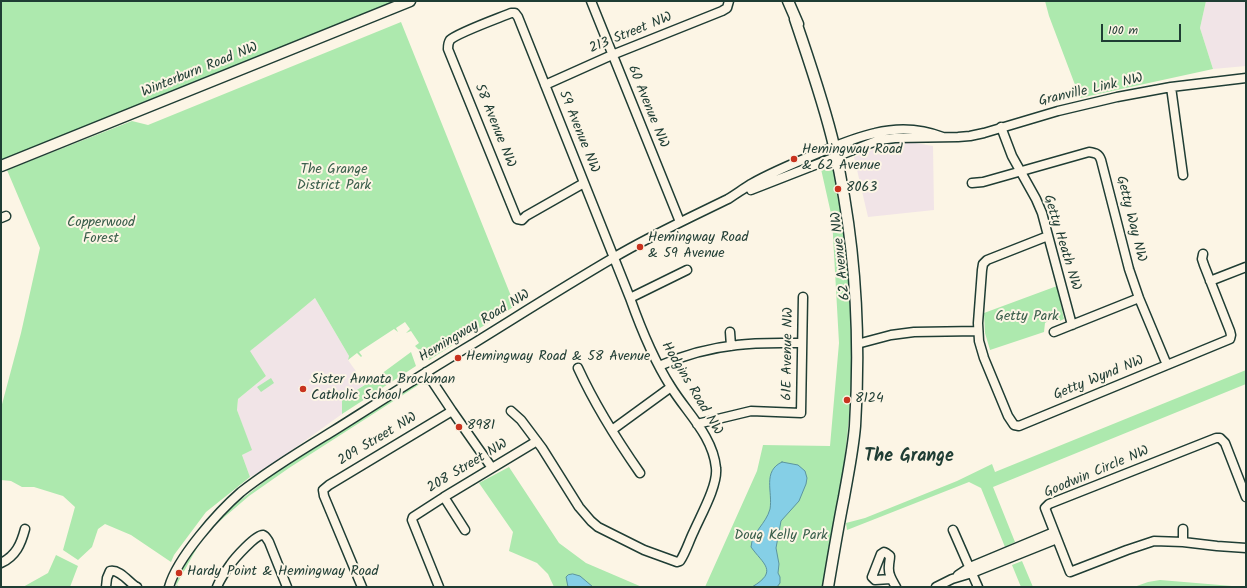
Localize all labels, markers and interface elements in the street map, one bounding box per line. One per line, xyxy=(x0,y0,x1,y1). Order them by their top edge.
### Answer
street label: 213 Street NW xyxy=(587,10,675,58)
scale bar xyxy=(1103,16,1183,42)
text: 100 m xyxy=(1108,21,1138,40)
street label: Winterburn Road NW xyxy=(139,40,261,102)
street label: 60 Avenue NW xyxy=(623,63,671,151)
street label: Granville Link NW xyxy=(1037,71,1145,111)
street label: 58 Avenue NW xyxy=(470,82,518,170)
street label: 59 Avenue NW xyxy=(554,88,602,176)
place label: Hemingway Road & 62 Avenue xyxy=(802,143,903,176)
marker: Hemingway Road & 62 Avenue xyxy=(789,154,799,164)
park label: The Grange District Park xyxy=(297,163,371,196)
street label: Getty Way NW xyxy=(1111,174,1149,264)
place label: 8063 xyxy=(846,181,877,197)
marker: 8063 xyxy=(833,184,843,194)
street label: Getty Heath NW xyxy=(1038,193,1084,293)
street label: 62 Avenue NW xyxy=(829,211,855,301)
park label: Copperwood Forest xyxy=(67,216,135,248)
place label: Hemingway Road & 59 Avenue xyxy=(648,231,749,264)
marker: Hemingway Road & 59 Avenue xyxy=(635,242,645,252)
street label: Hemingway Road NW xyxy=(416,287,534,367)
street label: 61E Avenue NW xyxy=(780,307,798,401)
park label: Getty Park xyxy=(995,310,1059,326)
street label: Hodgins Road NW xyxy=(657,339,725,439)
place label: Hemingway Road & 58 Avenue xyxy=(466,350,650,366)
marker: Hemingway Road & 58 Avenue xyxy=(453,353,463,363)
street label: Getty Wynd NW xyxy=(1051,353,1147,405)
place label: Sister Annata Brockman Catholic School xyxy=(311,373,455,406)
marker: Sister Annata Brockman Catholic School xyxy=(298,384,308,394)
place label: 8124 xyxy=(855,392,884,408)
marker: 8124 xyxy=(842,395,852,405)
street label: 209 Street NW xyxy=(335,410,421,470)
place label: 8981 xyxy=(467,419,495,435)
marker: 8981 xyxy=(454,422,464,432)
street label: 208 Street NW xyxy=(425,436,511,498)
street label: Goodwin Circle NW xyxy=(1042,443,1152,503)
district label: The Grange xyxy=(864,447,954,469)
park label: Doug Kelly Park xyxy=(734,529,828,545)
place label: Hardy Point & Hemingway Road xyxy=(187,565,378,581)
marker: Hardy Point & Hemingway Road xyxy=(174,568,184,578)

